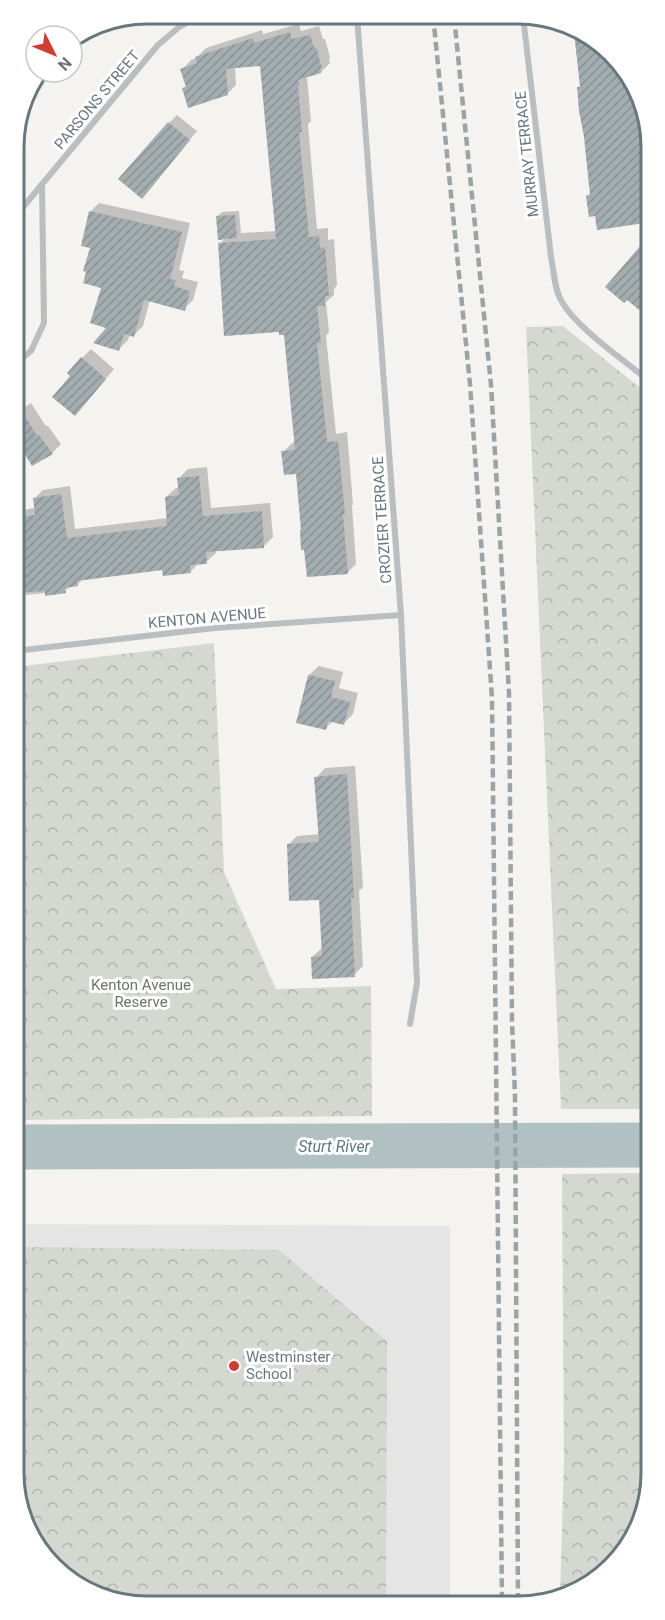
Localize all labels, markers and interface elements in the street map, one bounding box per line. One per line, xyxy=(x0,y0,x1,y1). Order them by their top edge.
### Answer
north arrow xyxy=(24,24,84,84)
street label: PARSONS STREET xyxy=(50,47,144,153)
street label: MURRAY TERRACE xyxy=(511,90,543,218)
street label: CROZIER TERRACE xyxy=(369,455,395,584)
street label: KENTON AVENUE xyxy=(147,604,267,632)
park label: Kenton Avenue Reserve xyxy=(91,976,191,1011)
water label: Sturt River xyxy=(298,1137,371,1156)
place label: Westminster School xyxy=(246,1348,330,1383)
marker: Westminster School xyxy=(227,1359,241,1373)

